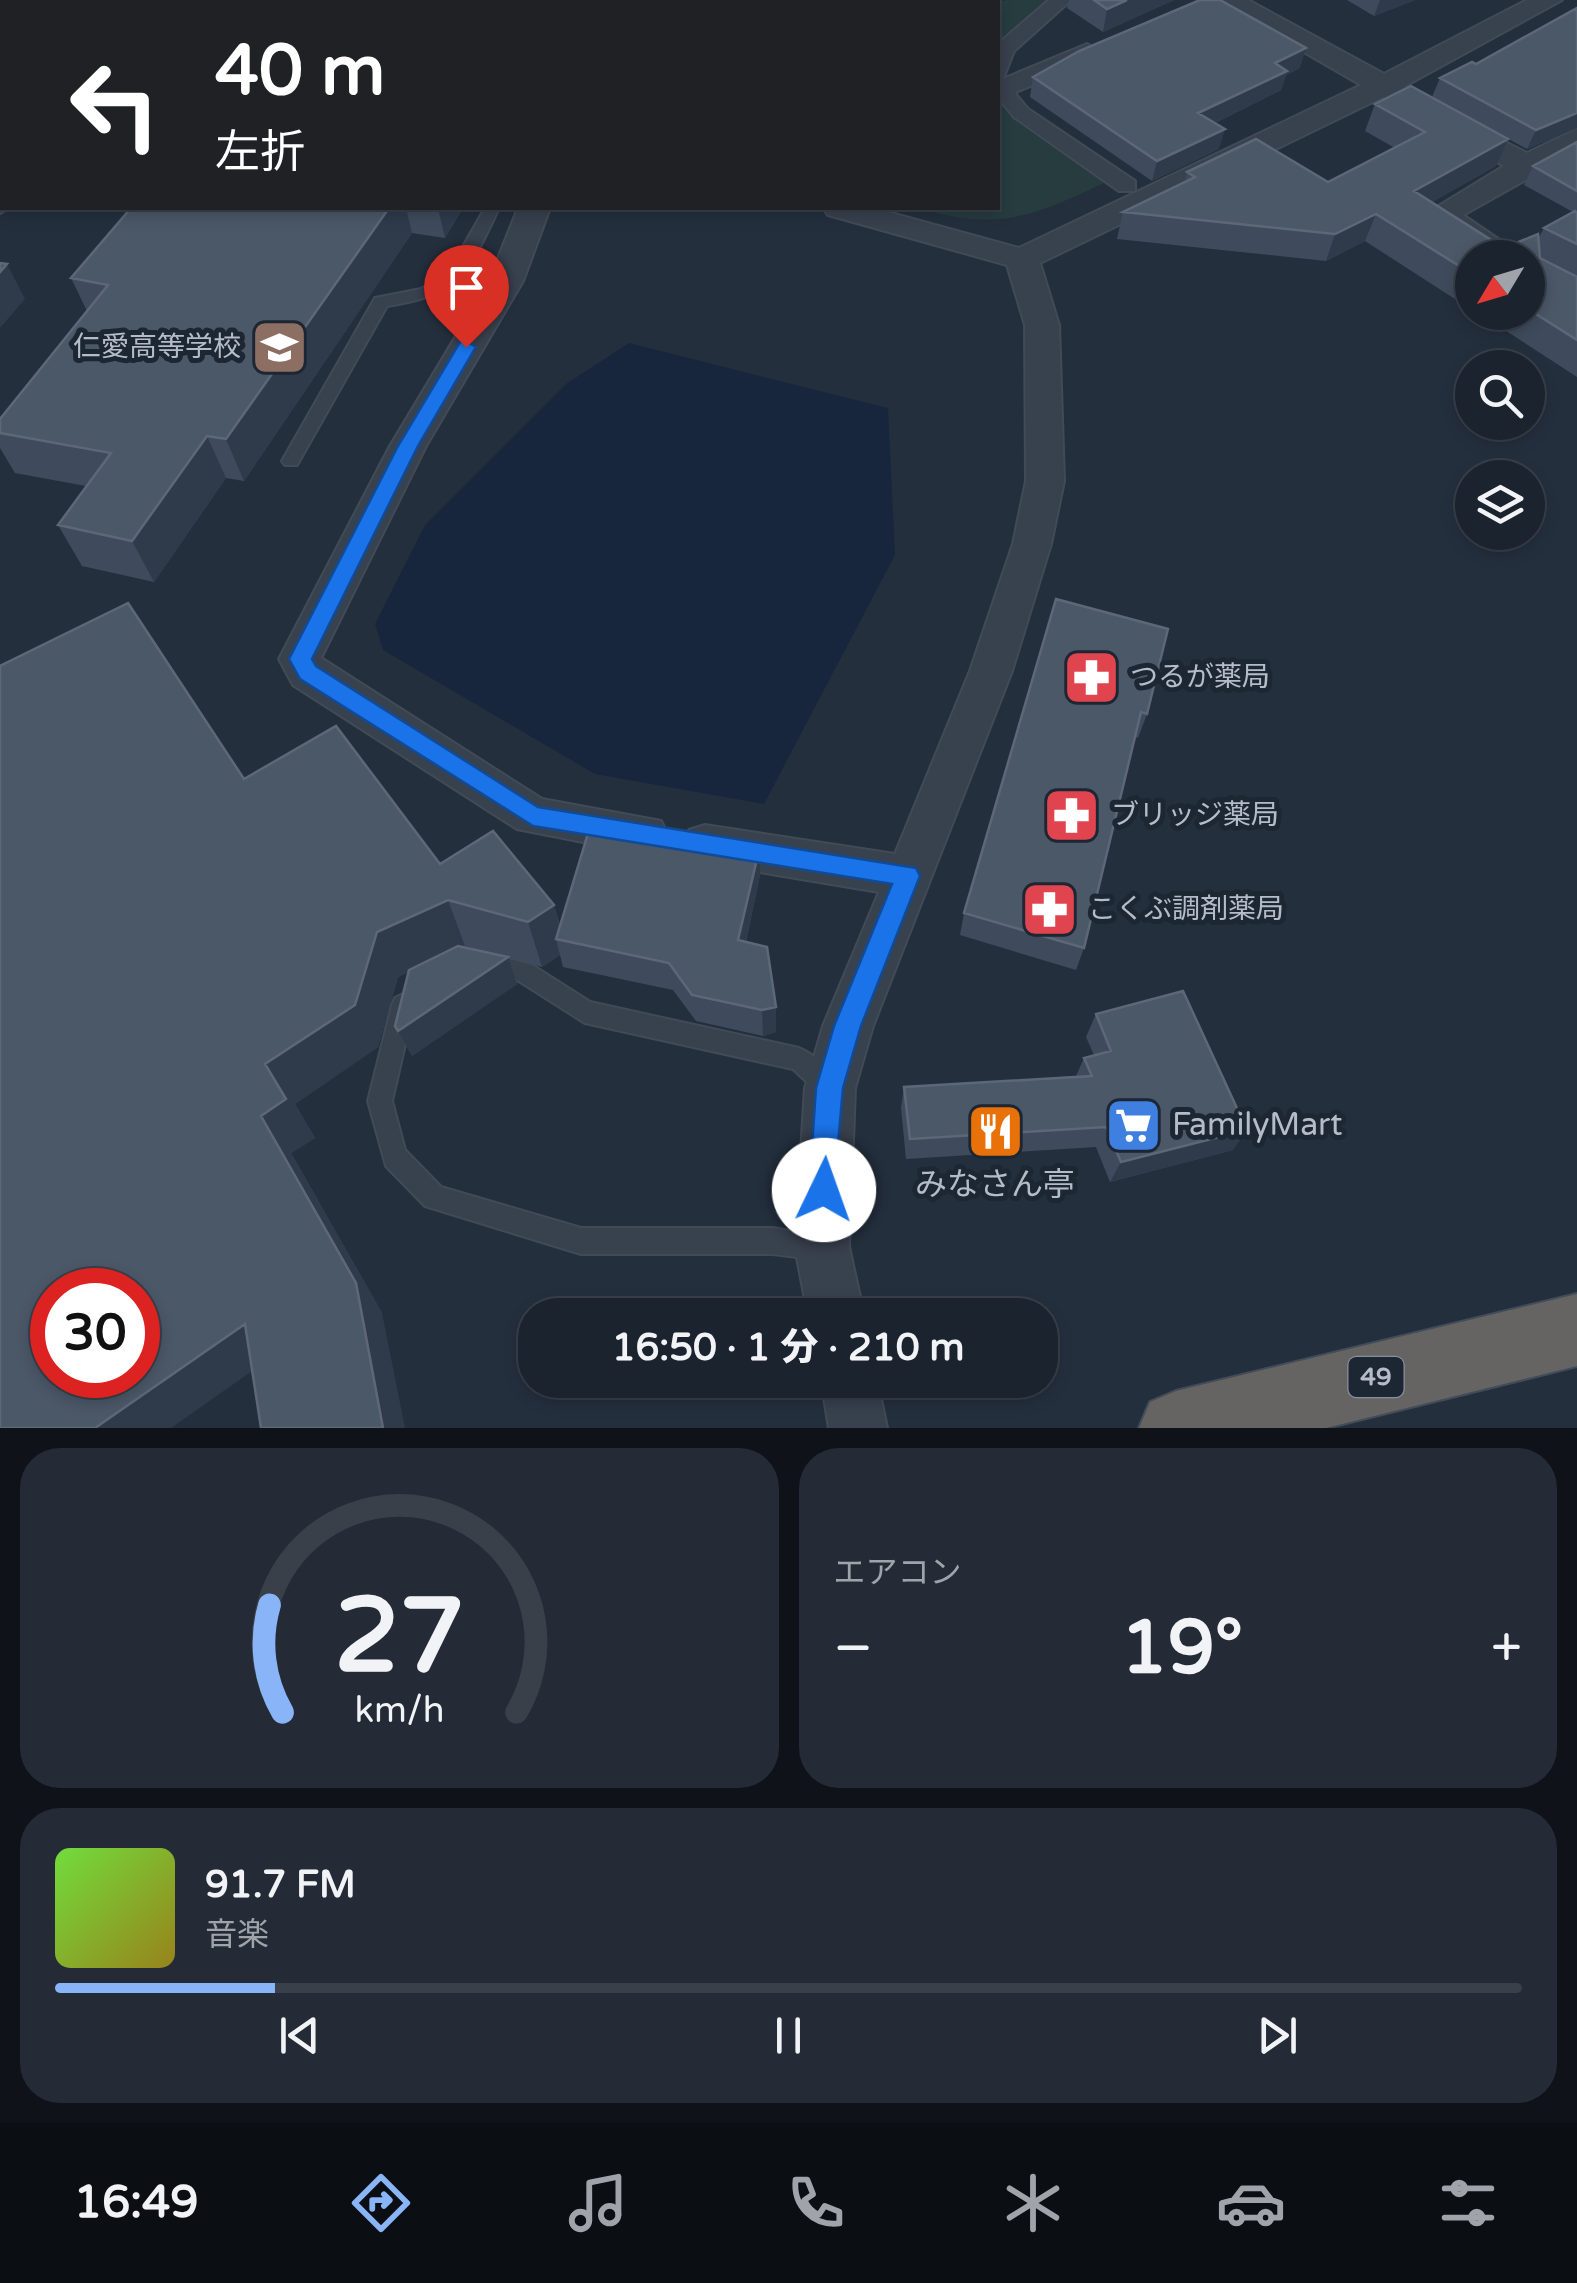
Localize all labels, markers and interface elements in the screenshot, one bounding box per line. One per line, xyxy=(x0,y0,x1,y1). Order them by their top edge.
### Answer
text: 40 m xyxy=(215,30,385,114)
icon: left xyxy=(50,40,180,170)
text: 左折 xyxy=(215,126,305,180)
north arrow xyxy=(1455,240,1545,330)
map controls xyxy=(1455,240,1545,550)
pin xyxy=(424,245,509,348)
icon: arrive xyxy=(439,260,494,315)
school or university icon: 仁愛高等学校 xyxy=(250,317,310,377)
place label: 仁愛高等学校 xyxy=(73,330,241,364)
button: search xyxy=(1455,350,1545,440)
button: layers xyxy=(1455,460,1545,550)
pharmacy icon: つるが薬局 xyxy=(1061,647,1121,707)
place label: つるが薬局 xyxy=(1130,660,1270,694)
pharmacy icon: ブリッジ薬局 xyxy=(1042,785,1102,845)
place label: ブリッジ薬局 xyxy=(1111,798,1279,832)
pharmacy icon: こくぶ調剤薬局 xyxy=(1019,879,1079,939)
place label: こくぶ調剤薬局 xyxy=(1088,892,1284,926)
supermarket icon: FamilyMart xyxy=(1103,1095,1163,1155)
restaurant icon: みなさん亭 xyxy=(965,1101,1025,1161)
place label: FamilyMart xyxy=(1172,1106,1343,1144)
position arrow xyxy=(772,1138,876,1242)
place label: みなさん亭 xyxy=(915,1166,1075,1204)
speed limit sign: 30 xyxy=(30,1268,160,1398)
text: 16:50 · 1 分 · 210 m xyxy=(612,1325,964,1371)
road number: 49 xyxy=(1348,1357,1404,1397)
text: エアコン xyxy=(834,1554,962,1592)
text: 27 xyxy=(334,1575,465,1700)
text: 19° xyxy=(1121,1603,1243,1693)
text: − xyxy=(834,1616,873,1682)
text: + xyxy=(1491,1616,1522,1682)
text: km/h xyxy=(354,1689,444,1732)
text: 91.7 FM xyxy=(205,1862,356,1908)
text: 音楽 xyxy=(205,1916,269,1954)
icon: previous xyxy=(272,2008,327,2063)
icon: pause xyxy=(761,2008,816,2063)
icon: next xyxy=(1250,2008,1305,2063)
icon: directions xyxy=(346,2168,416,2238)
icon: music xyxy=(563,2168,633,2238)
icon: phone xyxy=(781,2168,851,2238)
icon: climate xyxy=(998,2168,1068,2238)
icon: car xyxy=(1216,2168,1286,2238)
icon: filters xyxy=(1433,2168,1503,2238)
text: 16:49 xyxy=(74,2176,198,2230)

